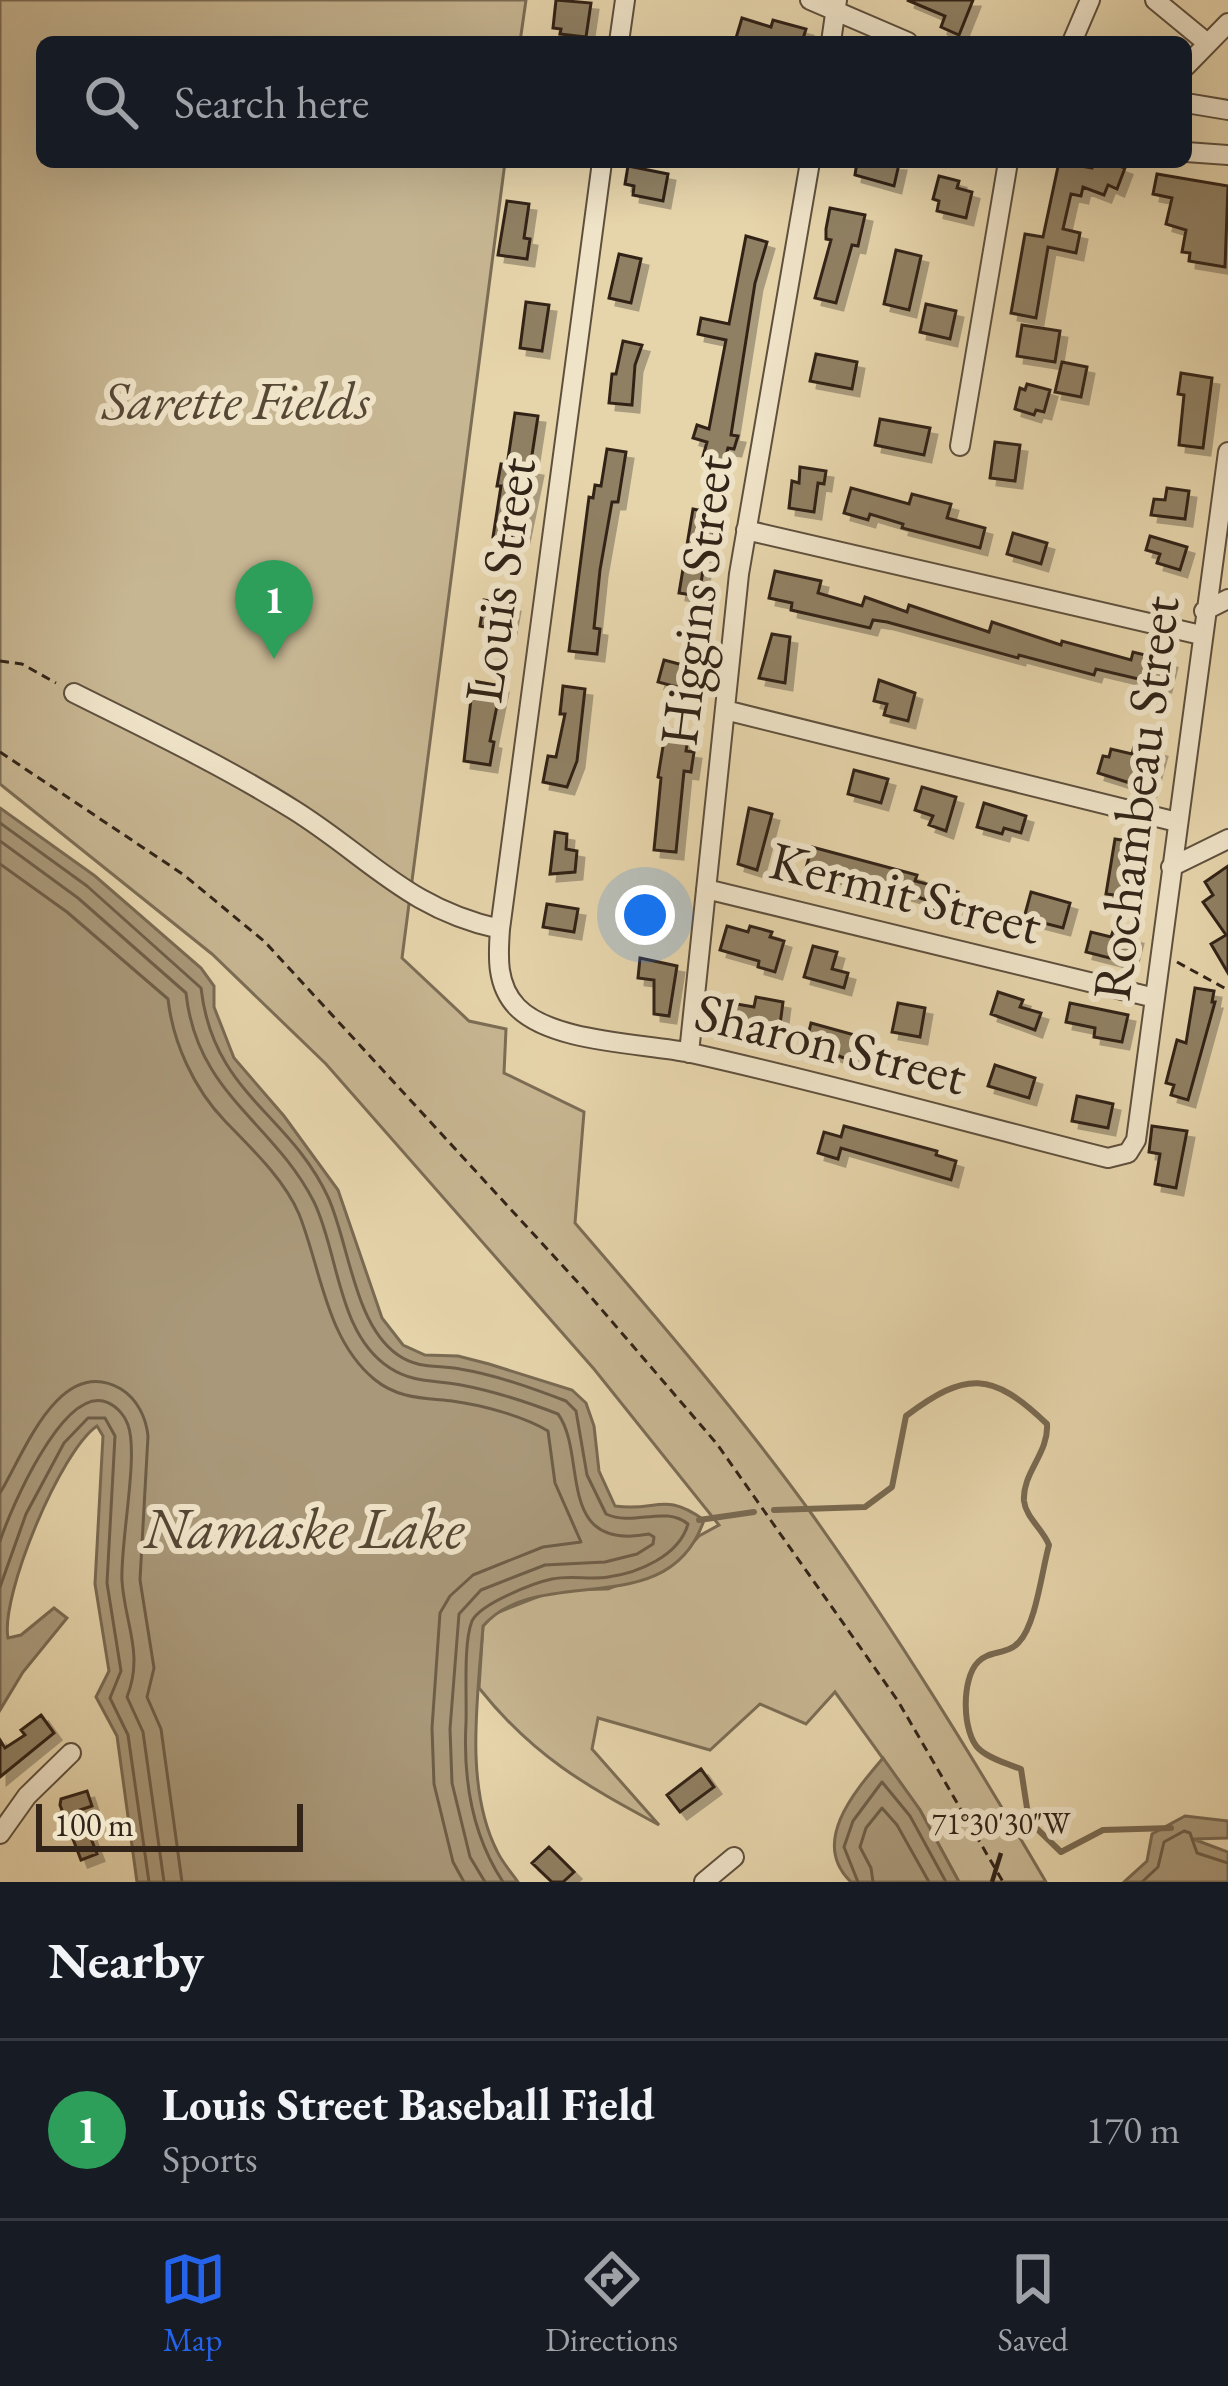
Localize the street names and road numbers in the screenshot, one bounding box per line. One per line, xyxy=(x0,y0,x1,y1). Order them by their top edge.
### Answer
street label: Higgins Street xyxy=(642,450,748,749)
street label: Louis Street xyxy=(447,453,551,707)
street label: Rochambeau Street xyxy=(1075,592,1195,1004)
street label: Kermit Street xyxy=(763,824,1049,960)
street label: Sharon Street xyxy=(688,976,974,1110)

